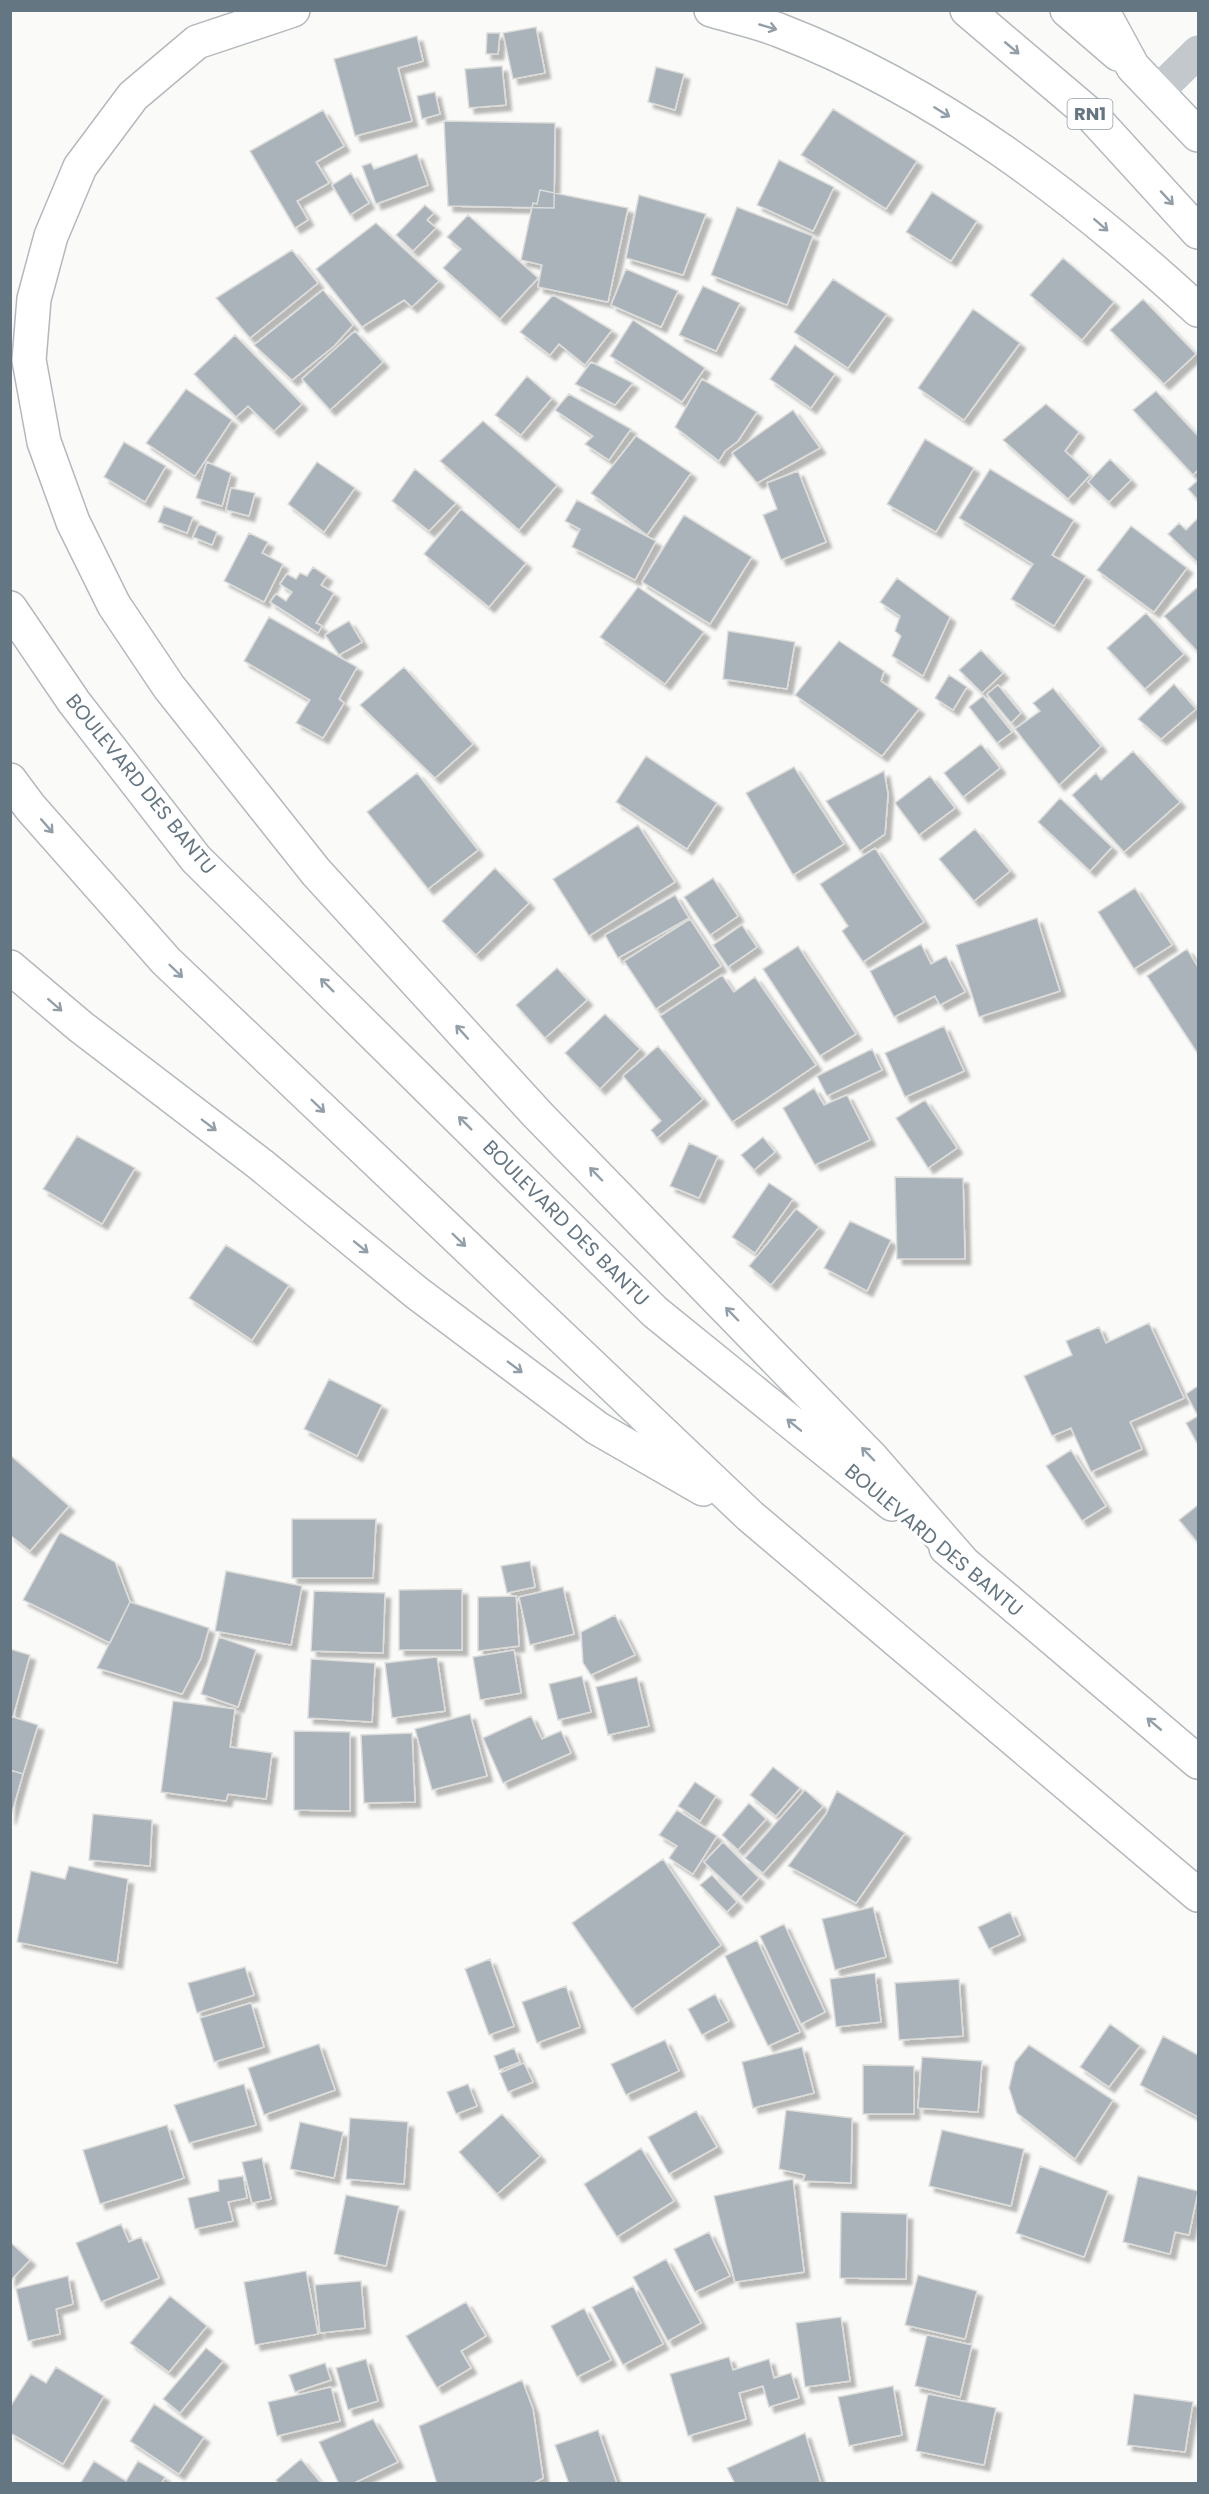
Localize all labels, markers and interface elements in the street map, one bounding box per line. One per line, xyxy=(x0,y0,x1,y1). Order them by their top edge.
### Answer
one-way arrow xyxy=(758,21,777,33)
one-way arrow xyxy=(1004,41,1019,55)
road number: RN1 xyxy=(1068,99,1112,129)
one-way arrow xyxy=(933,107,950,119)
one-way arrow xyxy=(1160,190,1174,205)
one-way arrow xyxy=(1093,218,1108,232)
street label: BOULEVARD DES BANTU xyxy=(59,688,223,880)
one-way arrow xyxy=(40,818,53,834)
one-way arrow xyxy=(169,964,184,979)
one-way arrow xyxy=(320,978,335,993)
one-way arrow xyxy=(47,998,62,1012)
one-way arrow xyxy=(455,1025,469,1040)
one-way arrow xyxy=(310,1099,325,1113)
one-way arrow xyxy=(458,1116,473,1130)
one-way arrow xyxy=(200,1119,216,1132)
street label: BOULEVARD DES BANTU xyxy=(477,1134,655,1312)
one-way arrow xyxy=(588,1167,603,1182)
one-way arrow xyxy=(452,1233,467,1247)
one-way arrow xyxy=(353,1241,369,1254)
one-way arrow xyxy=(725,1306,739,1321)
one-way arrow xyxy=(506,1360,522,1373)
one-way arrow xyxy=(787,1418,802,1432)
one-way arrow xyxy=(861,1446,875,1461)
street label: BOULEVARD DES BANTU xyxy=(839,1457,1029,1623)
one-way arrow xyxy=(1146,1718,1162,1731)

